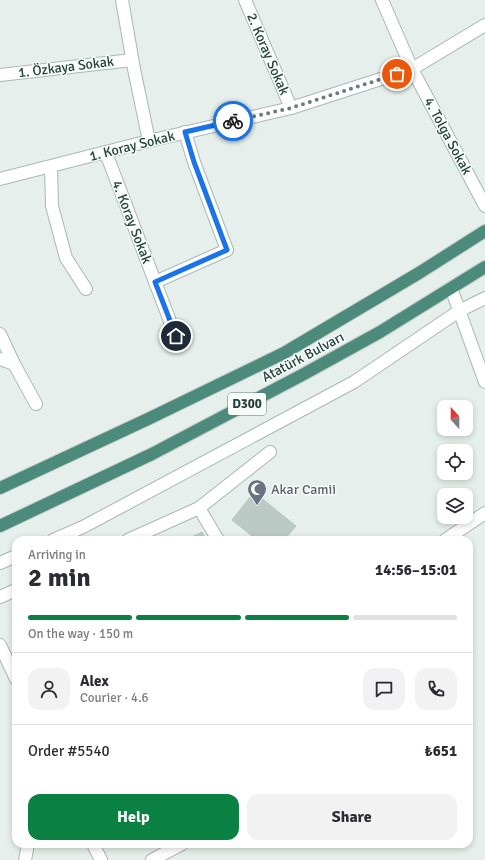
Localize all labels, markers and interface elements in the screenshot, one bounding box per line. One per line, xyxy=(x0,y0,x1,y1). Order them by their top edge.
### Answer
street label: 2. Koray Sokak xyxy=(243,10,293,98)
street label: 1. Özkaya Sokak xyxy=(17,53,115,81)
pin xyxy=(380,57,414,91)
icon: bag xyxy=(386,63,408,85)
street label: 4. Tolga Sokak xyxy=(421,94,475,178)
courier xyxy=(213,101,253,141)
icon: bike xyxy=(222,110,244,132)
street label: 1. Koray Sokak xyxy=(87,127,177,165)
street label: 4. Koray Sokak xyxy=(108,178,156,266)
pin xyxy=(159,319,193,353)
icon: home xyxy=(165,325,187,347)
street label: Atatürk Bulvarı xyxy=(259,328,347,386)
road number: D300 xyxy=(228,393,266,415)
north arrow xyxy=(437,400,473,436)
map controls xyxy=(437,400,473,524)
button: locate xyxy=(437,444,473,480)
mosque icon: Akar Camii xyxy=(246,478,268,506)
place label: Akar Camii xyxy=(271,481,336,498)
button: layers xyxy=(437,488,473,524)
text: Arriving in xyxy=(28,547,86,563)
text: 14:56–15:01 xyxy=(375,561,457,579)
text: 2 min xyxy=(28,562,91,594)
text: On the way · 150 m xyxy=(28,626,133,642)
button: person xyxy=(28,668,70,710)
button: chat xyxy=(363,668,405,710)
button: phone xyxy=(415,668,457,710)
text: Alex xyxy=(80,672,109,690)
text: Courier · 4.6 xyxy=(80,690,149,706)
text: Order #5540 xyxy=(28,742,110,760)
text: ₺651 xyxy=(425,742,457,760)
button: Help xyxy=(28,794,239,840)
button: Share xyxy=(247,794,457,840)

